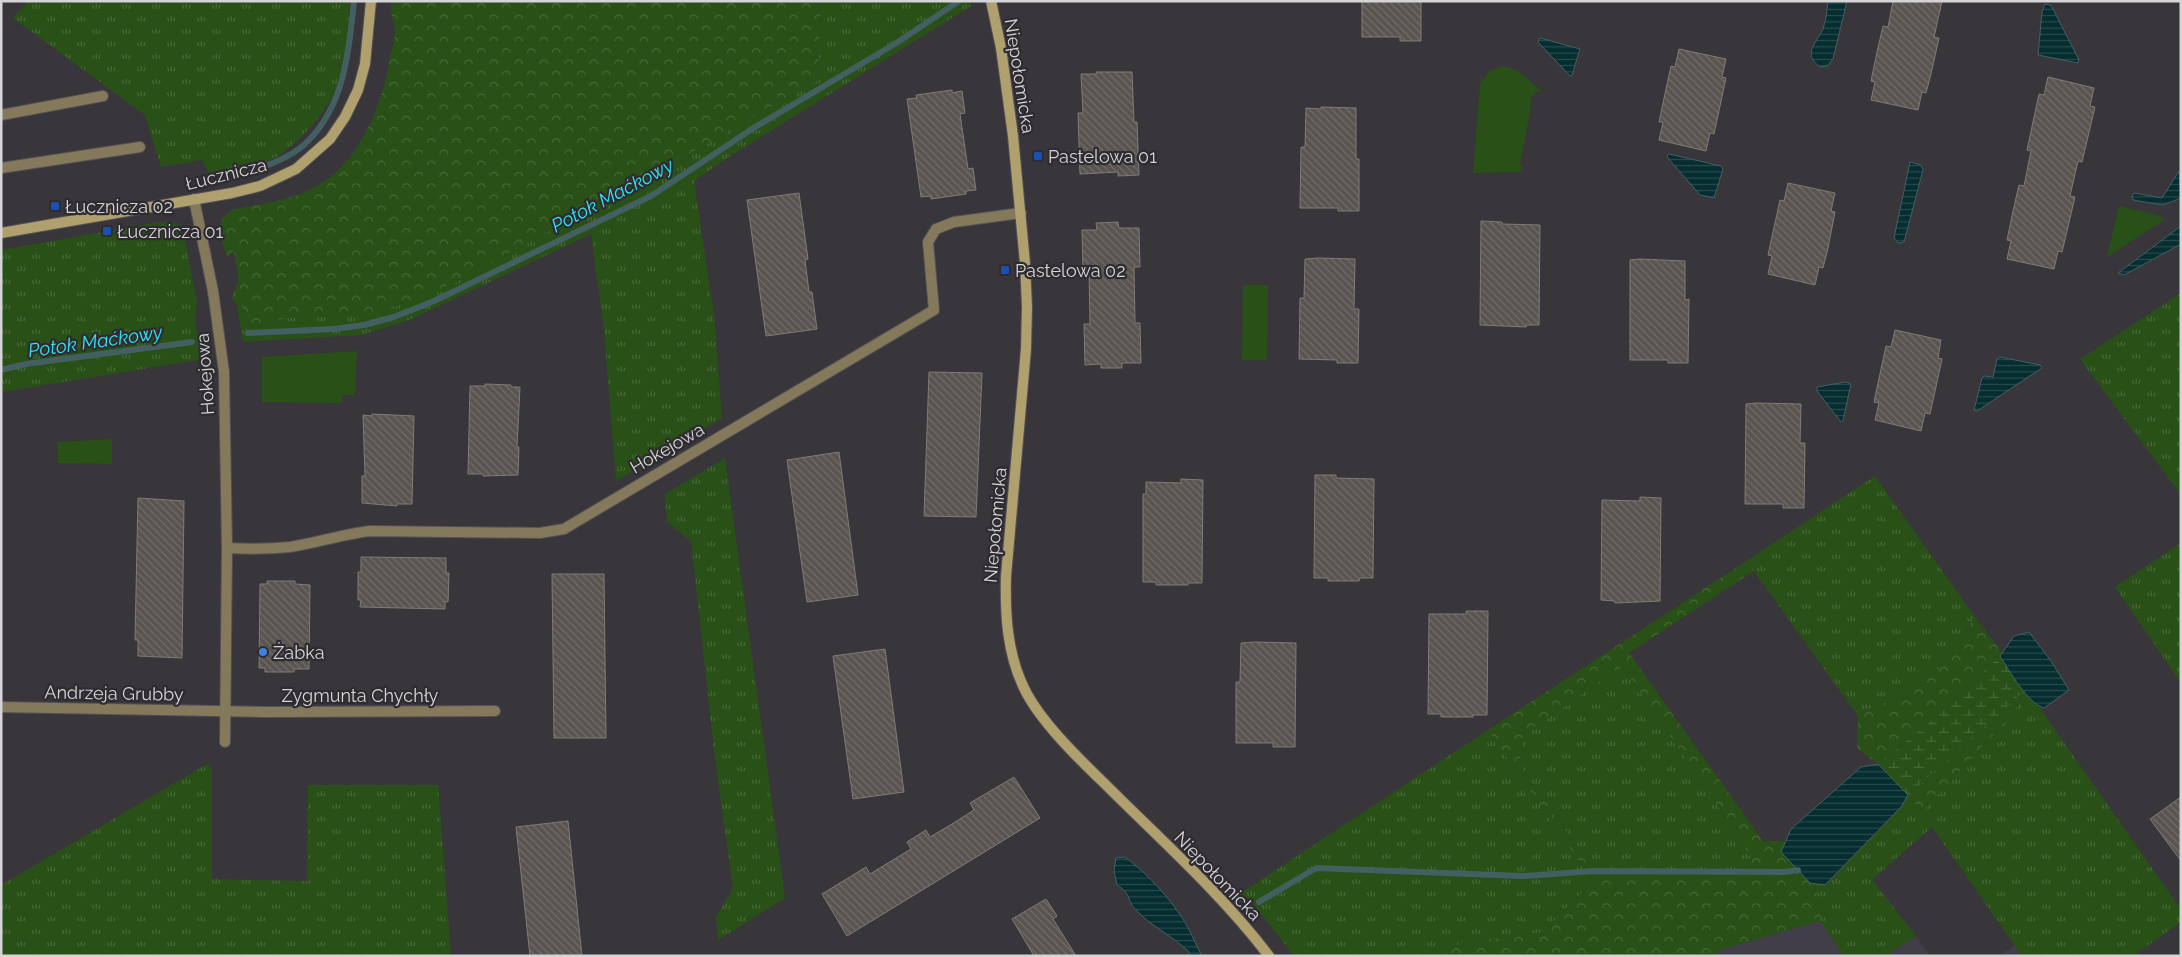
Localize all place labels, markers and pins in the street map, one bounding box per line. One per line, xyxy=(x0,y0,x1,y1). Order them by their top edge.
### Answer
place label: Pastelowa 01 xyxy=(1048,146,1157,167)
marker: Pastelowa 01 xyxy=(1032,150,1044,162)
place label: Łucznicza 02 xyxy=(65,196,173,217)
marker: Łucznicza 02 xyxy=(49,200,61,212)
place label: Łucznicza 01 xyxy=(117,221,224,242)
marker: Łucznicza 01 xyxy=(101,225,113,237)
place label: Pastelowa 02 xyxy=(1015,260,1126,281)
marker: Pastelowa 02 xyxy=(999,264,1011,276)
place label: Żabka xyxy=(273,642,325,663)
marker: Żabka xyxy=(257,646,269,658)

